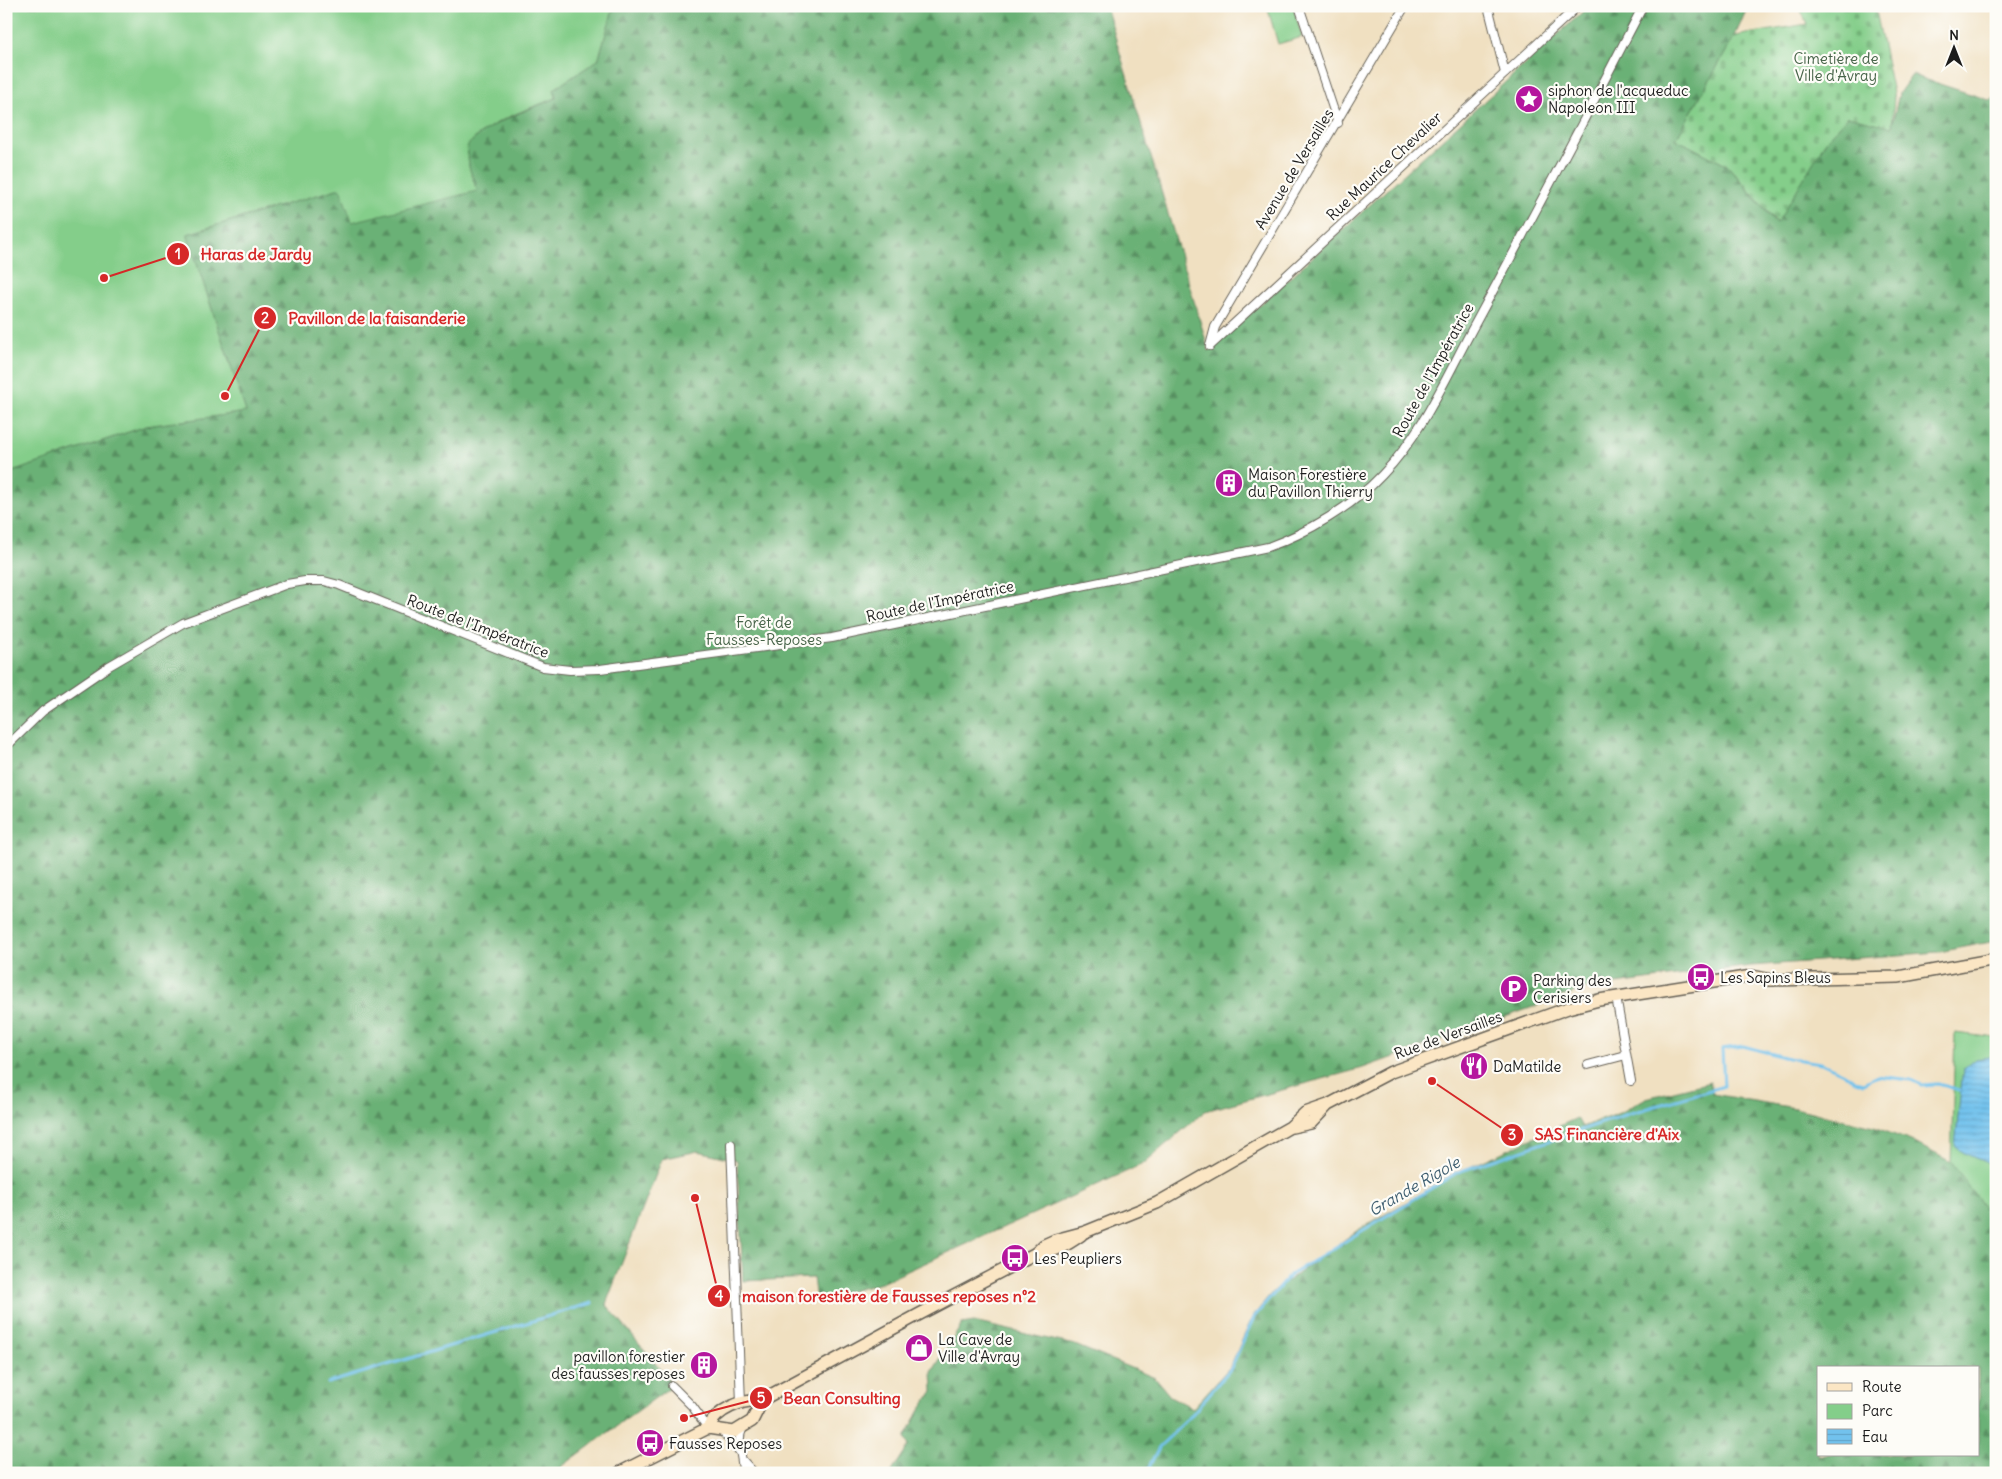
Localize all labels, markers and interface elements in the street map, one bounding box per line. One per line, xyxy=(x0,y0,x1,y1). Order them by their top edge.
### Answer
north arrow xyxy=(1930,22,1980,72)
text: N xyxy=(1949,26,1959,44)
park label: Cimetière de Ville d'Avray xyxy=(1793,49,1879,85)
place label: siphon de l'acqueduc Napoleon III xyxy=(1548,81,1689,117)
place icon: siphon de l'acqueduc Napoleon III xyxy=(1514,84,1544,114)
street label: Avenue de Versailles xyxy=(1250,105,1338,233)
street label: Rue Maurice Chevalier xyxy=(1322,108,1446,224)
callout: Haras de Jardy xyxy=(166,239,322,270)
text: 1 xyxy=(175,244,181,263)
text: Haras de Jardy xyxy=(200,244,312,265)
street label: Route de l'Impératrice xyxy=(1388,300,1478,440)
callout: Pavillon de la faisanderie xyxy=(253,303,475,334)
text: 2 xyxy=(261,308,269,327)
text: Pavillon de la faisanderie xyxy=(288,308,466,328)
place label: Maison Forestière du Pavillon Thierry xyxy=(1248,465,1373,501)
building icon: Maison Forestière du Pavillon Thierry xyxy=(1214,468,1244,498)
street label: Route de l'Impératrice xyxy=(864,576,1016,626)
street label: Route de l'Impératrice xyxy=(404,590,552,662)
park label: Forêt de Fausses-Reposes xyxy=(706,613,822,649)
bus stop icon: Les Sapins Bleus xyxy=(1686,962,1716,992)
place label: Les Sapins Bleus xyxy=(1720,968,1831,987)
place label: Parking des Cerisiers xyxy=(1533,971,1612,1007)
parking icon: Parking des Cerisiers xyxy=(1499,974,1529,1004)
street label: Rue de Versailles xyxy=(1391,1007,1505,1063)
restaurant icon: DaMatilde xyxy=(1459,1051,1489,1081)
place label: DaMatilde xyxy=(1493,1057,1561,1076)
callout: SAS Financière d'Aix xyxy=(1500,1119,1690,1150)
text: SAS Financière d'Aix xyxy=(1535,1124,1679,1144)
text: 3 xyxy=(1508,1125,1516,1144)
water label: Grande Rigole xyxy=(1365,1151,1464,1220)
bus stop icon: Les Peupliers xyxy=(1000,1243,1030,1273)
place label: Les Peupliers xyxy=(1034,1249,1122,1268)
callout: maison forestière de Fausses reposes n°2 xyxy=(707,1281,1046,1312)
text: 4 xyxy=(715,1286,724,1305)
text: maison forestière de Fausses reposes n°2 xyxy=(742,1286,1036,1307)
place label: La Cave de Ville d'Avray xyxy=(938,1330,1020,1366)
shop icon: La Cave de Ville d'Avray xyxy=(904,1333,934,1363)
place label: pavillon forestier des fausses reposes xyxy=(551,1347,685,1383)
building icon: pavillon forestier des fausses reposes xyxy=(689,1350,719,1380)
legend xyxy=(1817,1366,1980,1456)
text: Route xyxy=(1862,1377,1902,1396)
callout: Bean Consulting xyxy=(748,1383,910,1414)
text: 5 xyxy=(757,1388,766,1407)
text: Bean Consulting xyxy=(783,1388,901,1409)
text: Parc xyxy=(1862,1401,1893,1420)
text: Eau xyxy=(1862,1427,1888,1446)
bus stop icon: Fausses Reposes xyxy=(635,1428,665,1458)
place label: Fausses Reposes xyxy=(669,1434,782,1453)

